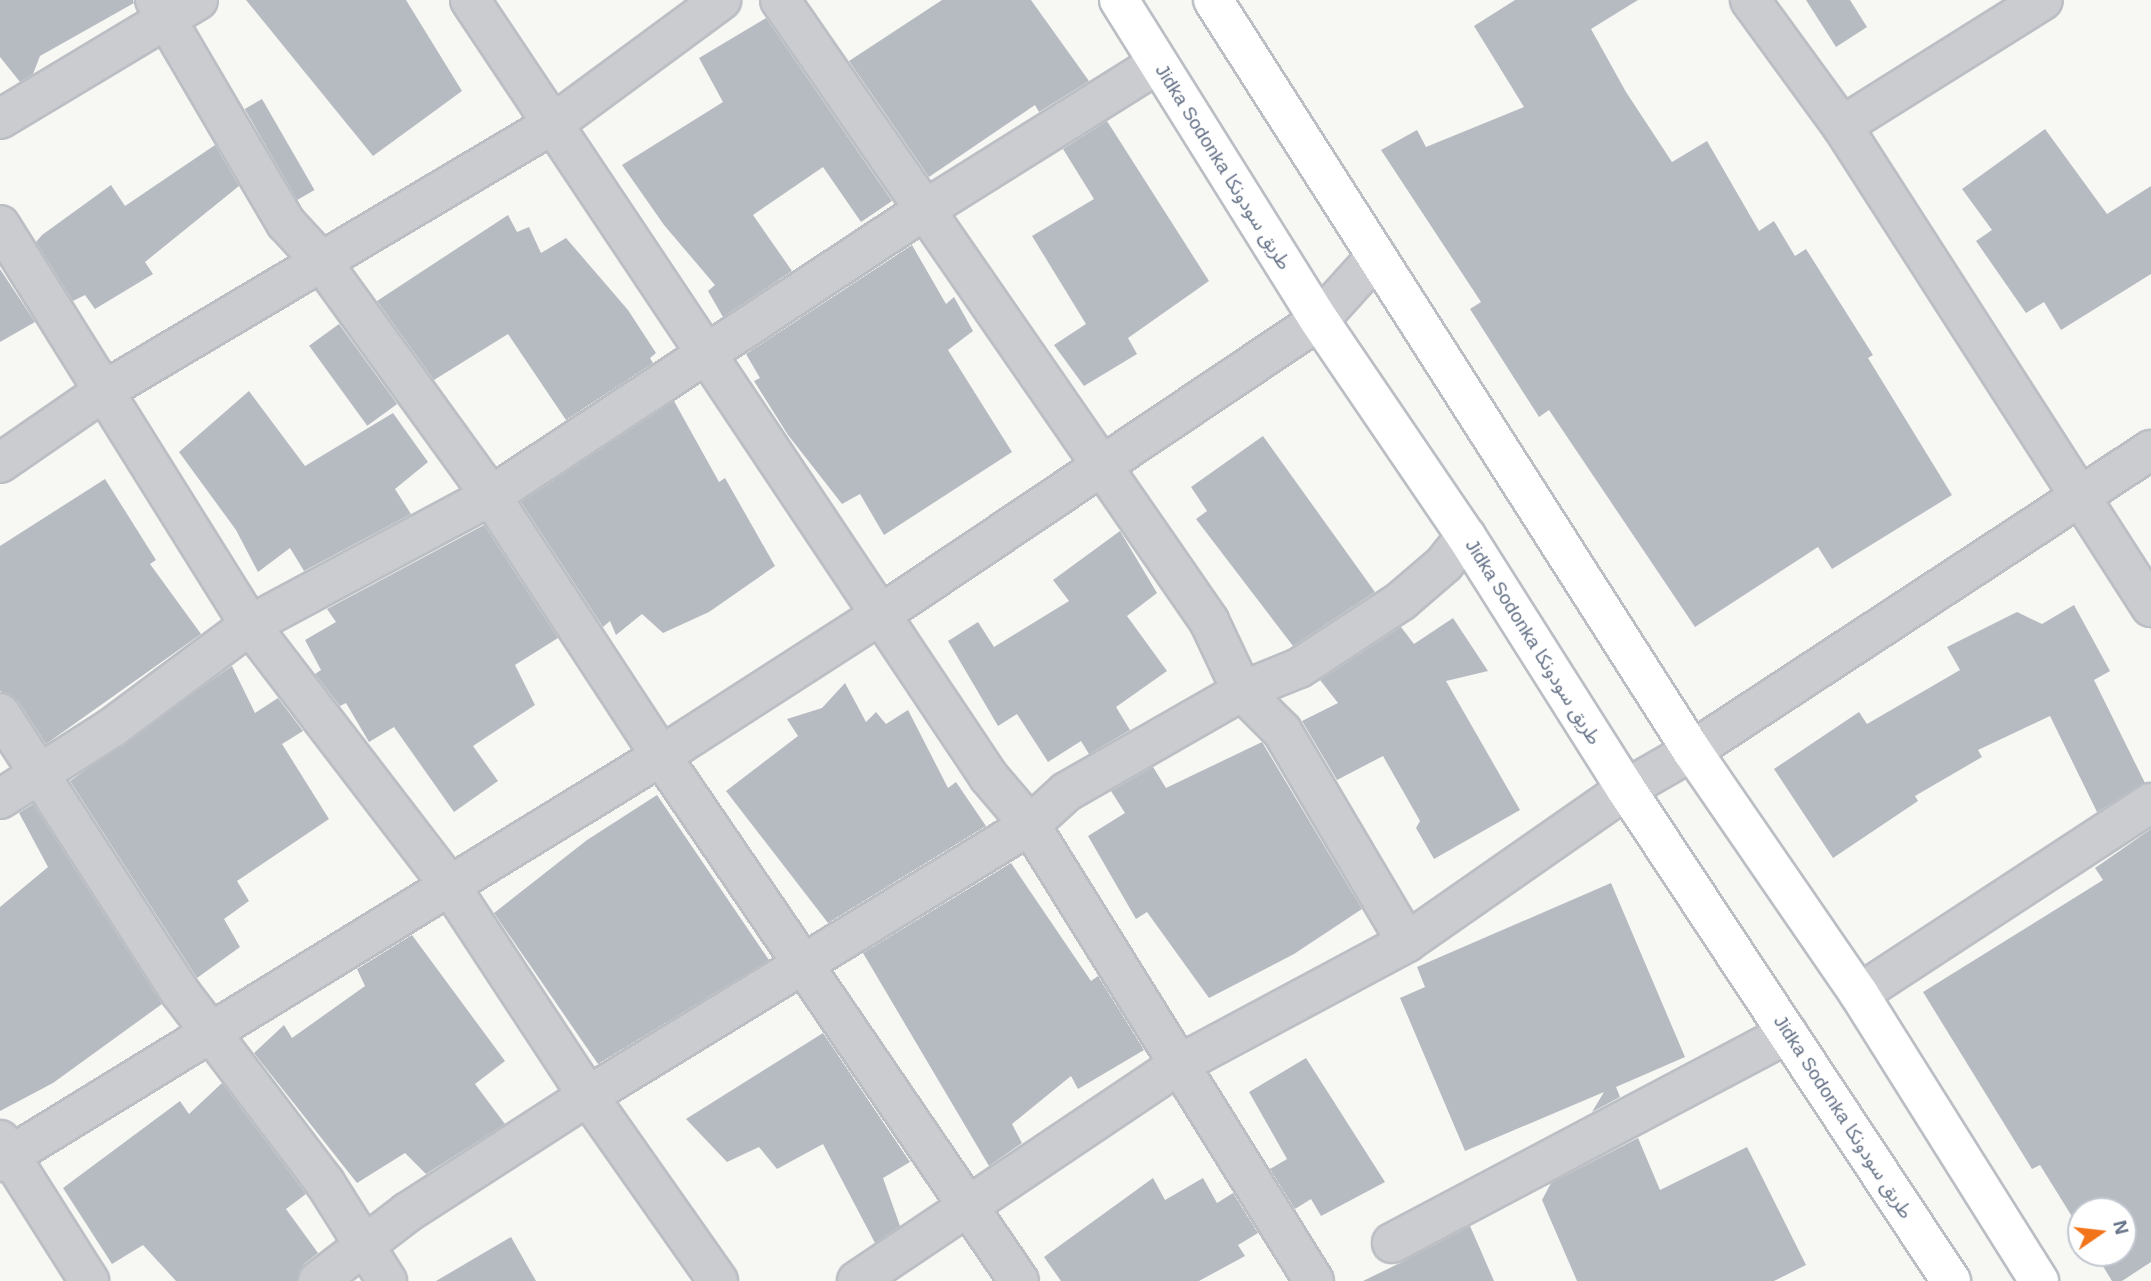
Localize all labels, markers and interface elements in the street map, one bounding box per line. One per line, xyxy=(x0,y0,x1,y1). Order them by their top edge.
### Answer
street label: Jidka Sodonka طريق سودونكا xyxy=(1150,60,1296,274)
street label: Jidka Sodonka طريق سودونكا xyxy=(1460,535,1606,749)
street label: Jidka Sodonka طريق سودونكا xyxy=(1769,1011,1917,1223)
north arrow xyxy=(2067,1197,2137,1267)
text: N xyxy=(2109,1218,2133,1236)

